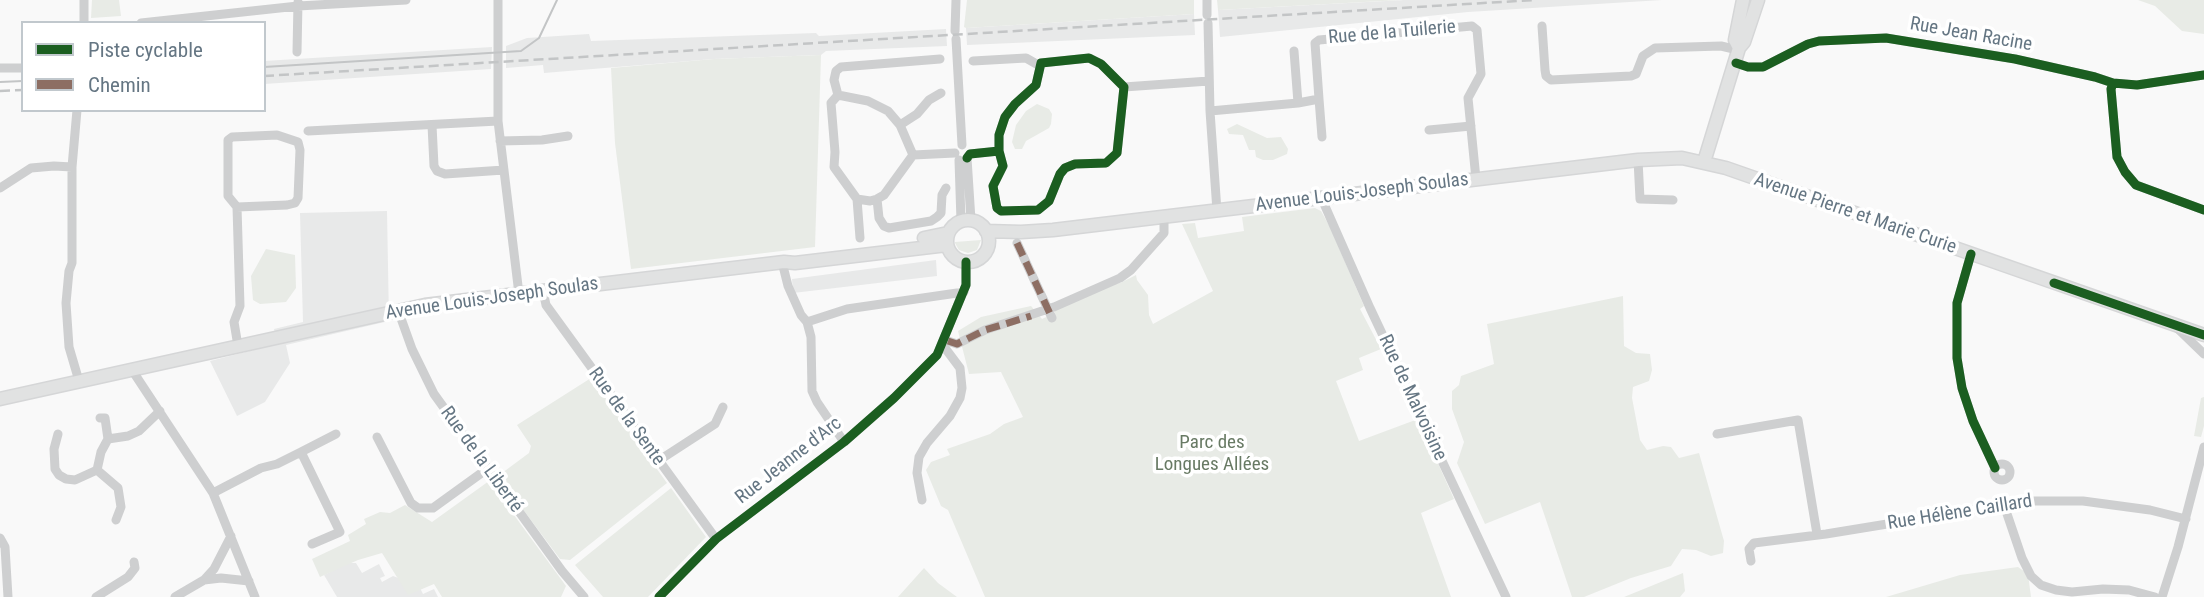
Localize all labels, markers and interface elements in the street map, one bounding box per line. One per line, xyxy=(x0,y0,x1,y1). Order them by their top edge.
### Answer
street label: Rue Jean Racine xyxy=(1908,13,2034,57)
street label: Rue de la Tuilerie xyxy=(1327,16,1457,50)
legend xyxy=(21,21,266,112)
text: Piste cyclable xyxy=(88,38,203,62)
text: Chemin xyxy=(88,73,151,97)
street label: Avenue Louis-Joseph Soulas xyxy=(1254,169,1470,217)
street label: Avenue Pierre et Marie Curie xyxy=(1751,169,1959,259)
street label: Avenue Louis-Joseph Soulas xyxy=(384,273,600,325)
street label: Rue de Malvoisine xyxy=(1373,332,1451,464)
street label: Rue de la Sente xyxy=(583,364,669,470)
street label: Rue de la Liberté xyxy=(435,403,527,517)
street label: Rue Jeanne d'Arc xyxy=(731,412,847,510)
park label: Parc des Longues Allées xyxy=(1155,432,1269,476)
street label: Rue Hélène Caillard xyxy=(1886,490,2034,536)

